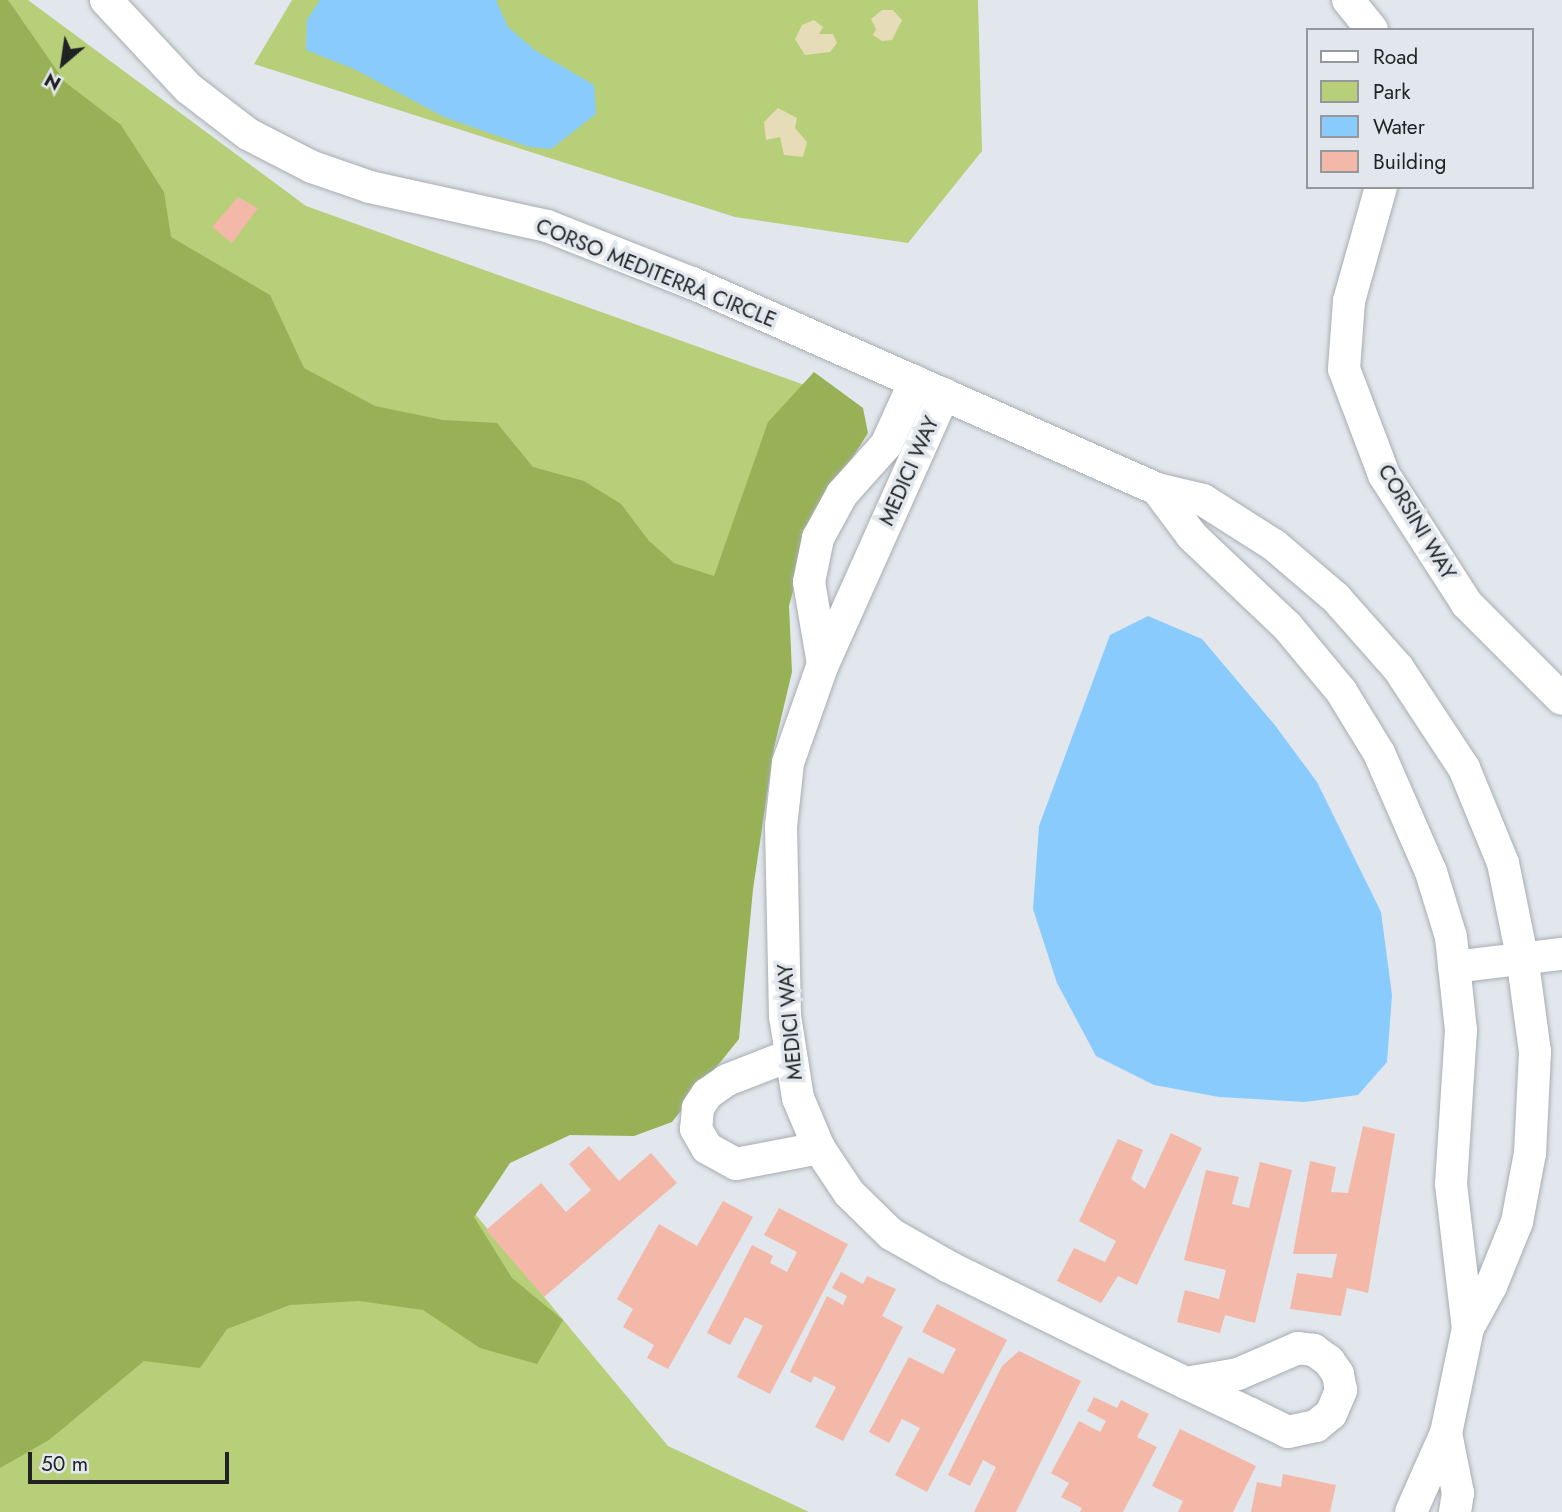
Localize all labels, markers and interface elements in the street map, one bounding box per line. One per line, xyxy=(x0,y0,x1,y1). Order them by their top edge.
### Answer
north arrow xyxy=(28,28,98,98)
legend xyxy=(1306,28,1534,189)
text: Road xyxy=(1373,42,1418,72)
text: N xyxy=(39,66,66,97)
text: Park xyxy=(1373,77,1410,107)
text: Water xyxy=(1373,112,1425,142)
text: Building xyxy=(1373,147,1446,177)
street label: CORSO MEDITERRA CIRCLE xyxy=(532,213,780,333)
street label: MEDICI WAY xyxy=(874,413,944,529)
street label: CORSINI WAY xyxy=(1373,460,1461,584)
street label: MEDICI WAY xyxy=(772,963,808,1081)
scale bar xyxy=(32,1438,233,1482)
text: 50 m xyxy=(41,1449,88,1479)

